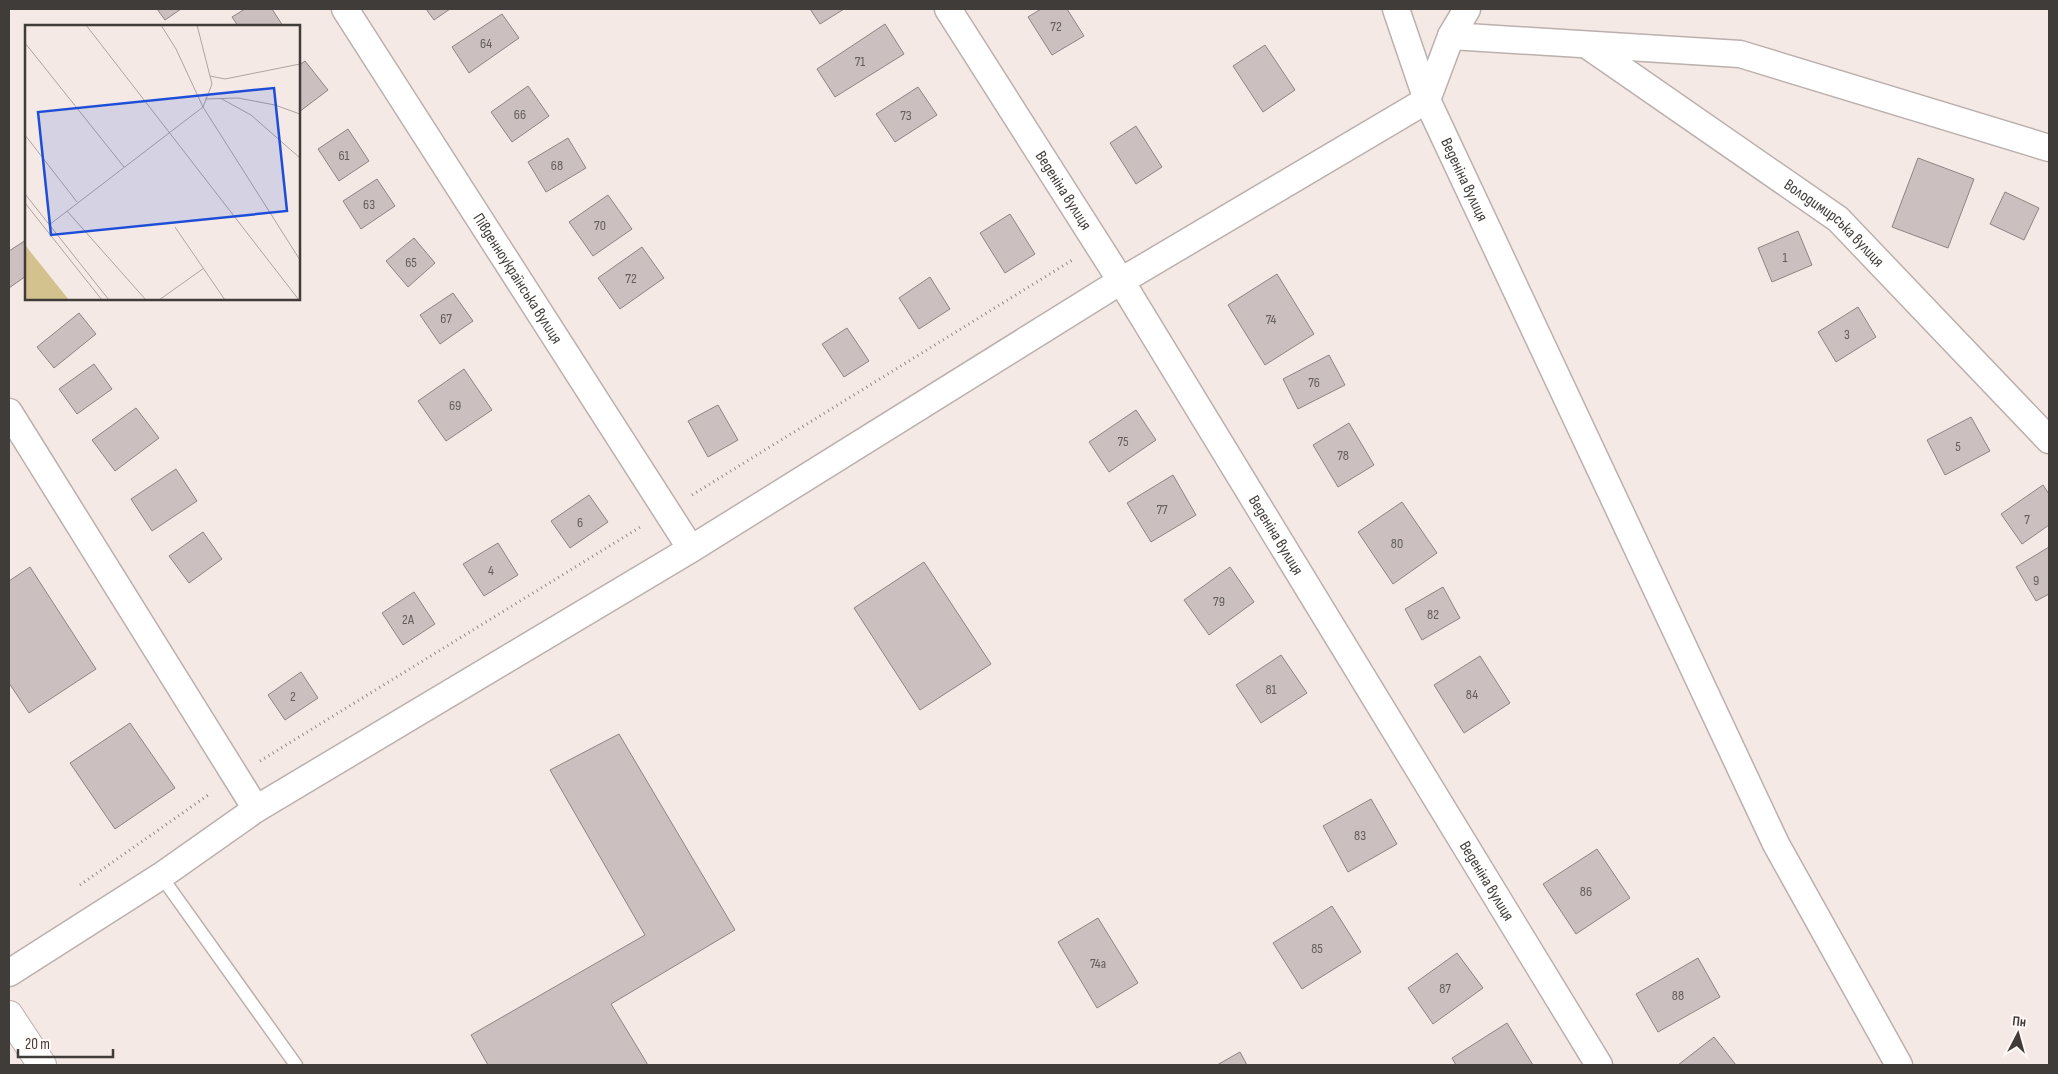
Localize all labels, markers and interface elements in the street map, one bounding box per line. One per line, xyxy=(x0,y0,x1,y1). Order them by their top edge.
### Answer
house number: 72 xyxy=(1050,18,1062,35)
inset map xyxy=(25,25,300,300)
house number: 64 xyxy=(480,35,492,52)
house number: 71 xyxy=(855,53,865,70)
house number: 66 xyxy=(514,106,526,123)
house number: 73 xyxy=(900,107,912,124)
street label: Веденіна вулиця xyxy=(1437,135,1492,224)
house number: 61 xyxy=(338,147,350,164)
street label: Веденіна вулиця xyxy=(1031,147,1095,233)
house number: 68 xyxy=(551,157,563,174)
street label: Володимирська вулиця xyxy=(1780,175,1888,271)
house number: 63 xyxy=(363,196,375,213)
street label: Південноукраїнська вулиця xyxy=(469,210,566,347)
house number: 70 xyxy=(594,217,606,234)
house number: 1 xyxy=(1783,249,1788,266)
house number: 65 xyxy=(405,254,417,271)
house number: 72 xyxy=(625,270,637,287)
house number: 67 xyxy=(440,310,452,327)
house number: 74 xyxy=(1266,311,1277,328)
house number: 3 xyxy=(1844,326,1850,343)
house number: 76 xyxy=(1308,374,1320,391)
house number: 69 xyxy=(449,397,461,414)
house number: 75 xyxy=(1117,433,1129,450)
house number: 5 xyxy=(1955,438,1961,455)
house number: 78 xyxy=(1337,447,1349,464)
street label: Веденіна вулиця xyxy=(1244,492,1307,578)
house number: 77 xyxy=(1156,501,1168,518)
house number: 7 xyxy=(2024,511,2030,528)
house number: 6 xyxy=(577,514,583,531)
house number: 80 xyxy=(1391,535,1403,552)
house number: 4 xyxy=(488,562,494,579)
house number: 9 xyxy=(2033,572,2039,589)
house number: 79 xyxy=(1213,593,1225,610)
house number: 82 xyxy=(1427,606,1439,623)
house number: 2А xyxy=(402,611,415,628)
house number: 81 xyxy=(1265,681,1277,698)
house number: 84 xyxy=(1466,686,1478,703)
house number: 2 xyxy=(290,688,296,705)
house number: 83 xyxy=(1354,827,1366,844)
street label: Веденіна вулиця xyxy=(1455,838,1518,924)
house number: 86 xyxy=(1580,883,1592,900)
house number: 85 xyxy=(1311,940,1323,957)
house number: 74а xyxy=(1090,955,1106,972)
house number: 87 xyxy=(1439,980,1451,997)
house number: 88 xyxy=(1672,987,1684,1004)
north arrow xyxy=(1993,1009,2043,1059)
text: Пн xyxy=(2012,1012,2027,1031)
scale bar xyxy=(18,1026,112,1058)
text: 20 m xyxy=(25,1035,50,1054)

